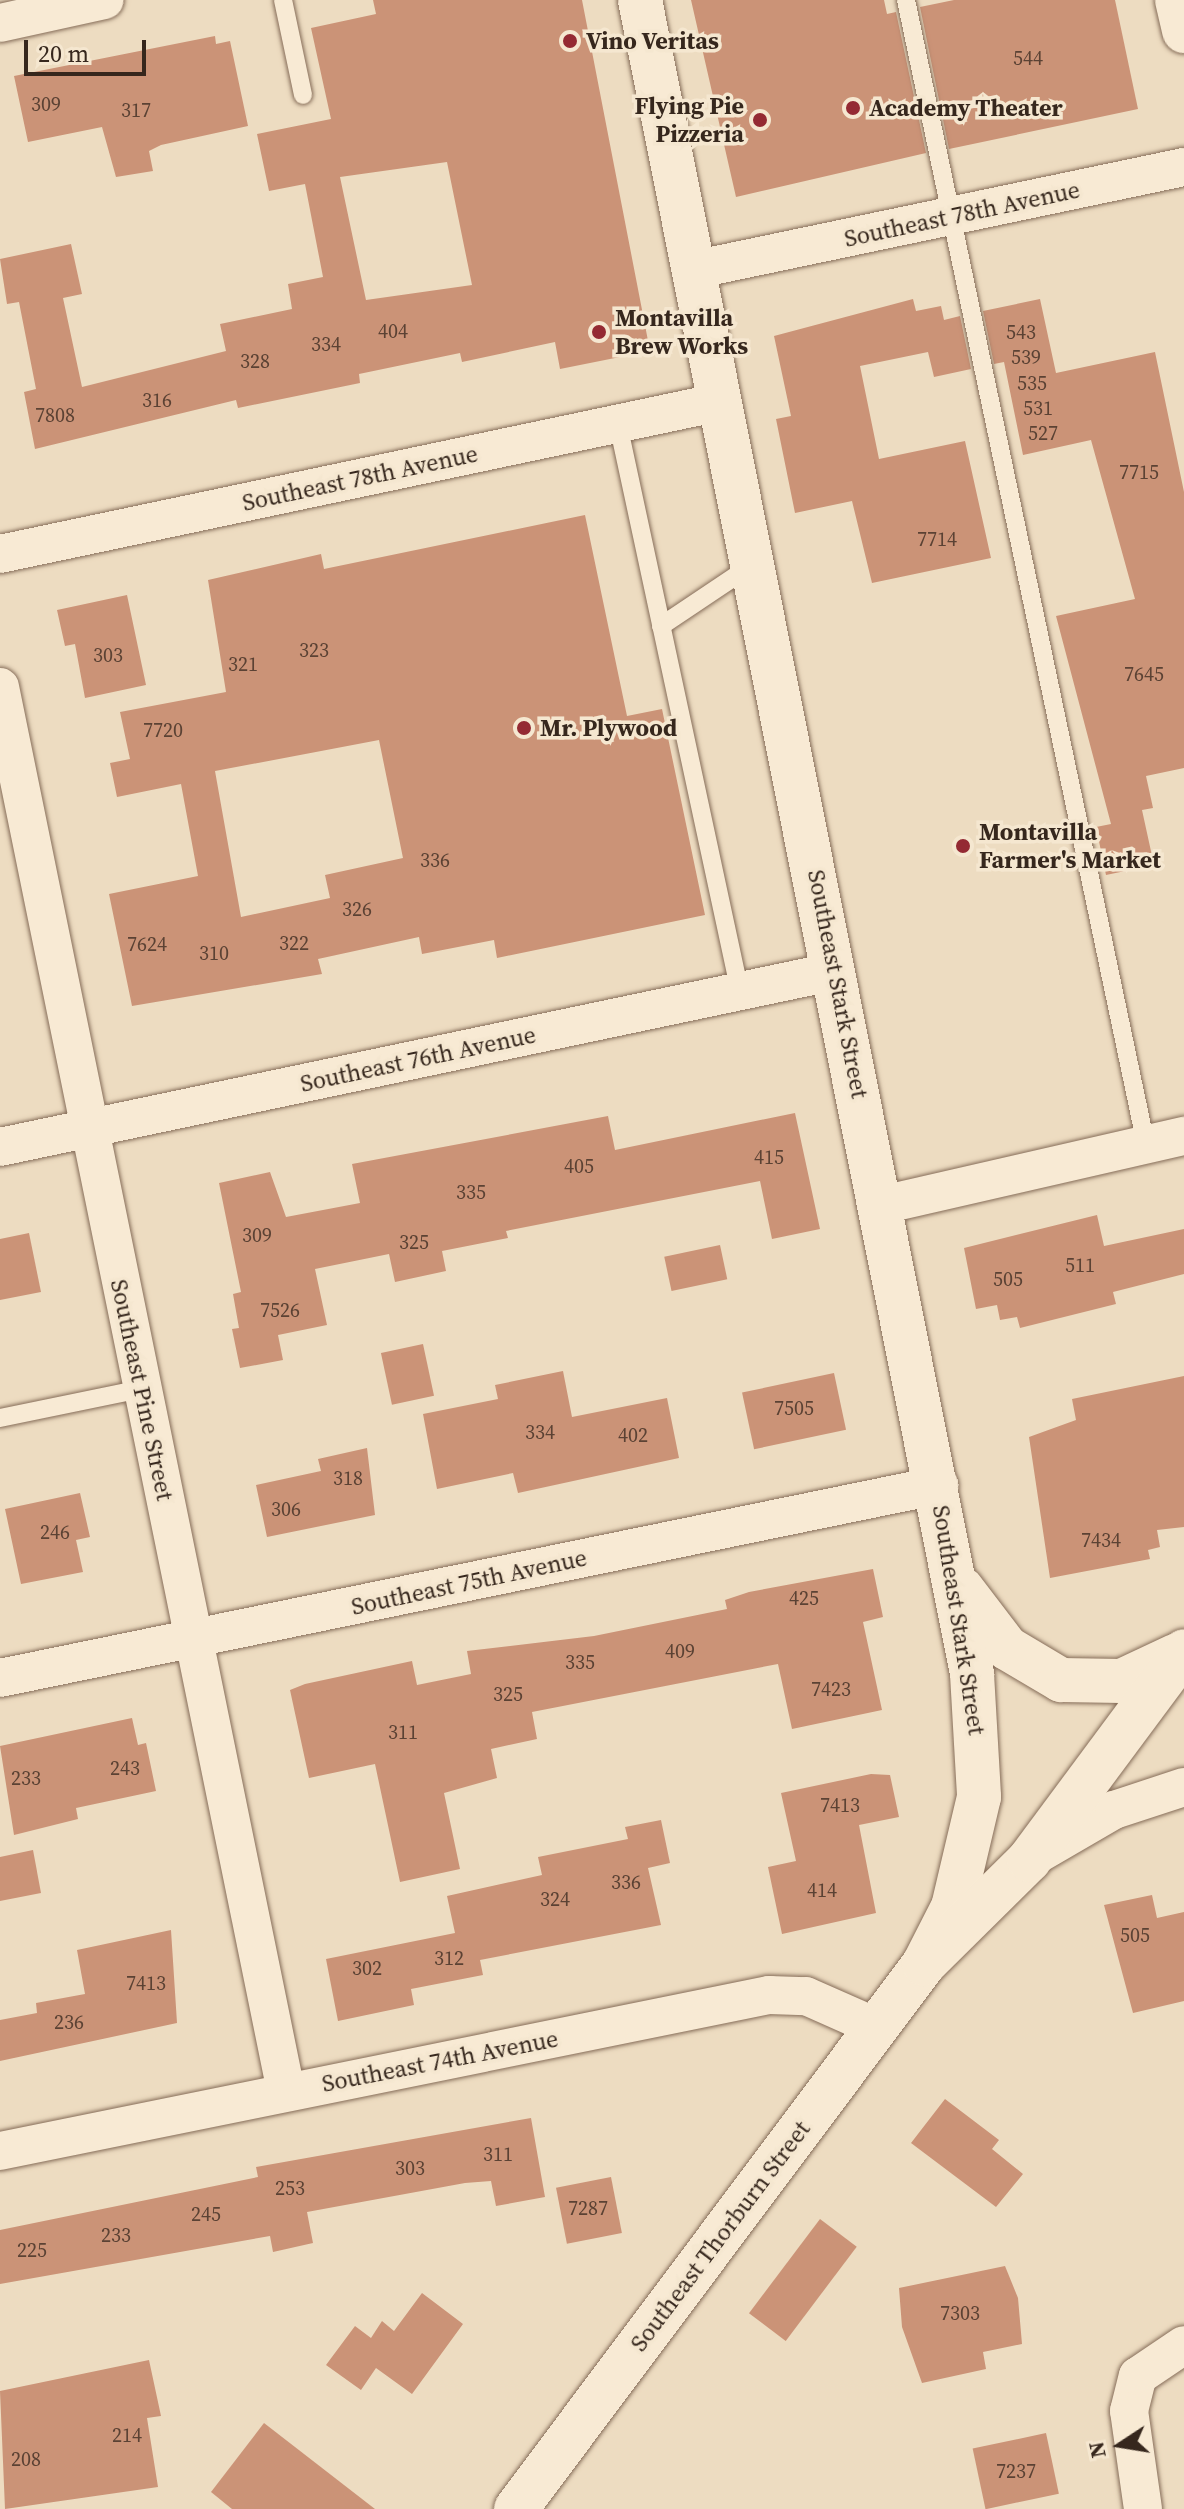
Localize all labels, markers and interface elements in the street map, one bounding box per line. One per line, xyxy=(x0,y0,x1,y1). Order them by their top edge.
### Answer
scale bar xyxy=(28,24,150,74)
place label: Vino Veritas xyxy=(586,27,719,55)
marker: Vino Veritas xyxy=(561,32,579,50)
text: 20 m xyxy=(38,37,89,70)
house number: 544 xyxy=(1013,46,1043,70)
house number: 309 xyxy=(31,92,61,116)
place label: Flying Pie Pizzeria xyxy=(635,92,744,148)
place label: Academy Theater xyxy=(869,94,1063,122)
house number: 317 xyxy=(121,98,151,122)
marker: Academy Theater xyxy=(844,99,862,117)
marker: Flying Pie Pizzeria xyxy=(751,111,769,129)
street label: Southeast 78th Avenue xyxy=(842,175,1082,253)
place label: Montavilla Brew Works xyxy=(615,304,749,360)
house number: 404 xyxy=(378,319,408,343)
house number: 543 xyxy=(1006,320,1036,344)
marker: Montavilla Brew Works xyxy=(590,323,608,341)
house number: 334 xyxy=(311,332,341,356)
house number: 539 xyxy=(1011,345,1041,369)
house number: 328 xyxy=(240,349,270,373)
house number: 535 xyxy=(1017,371,1047,395)
house number: 316 xyxy=(142,388,172,412)
house number: 531 xyxy=(1023,396,1053,420)
house number: 7808 xyxy=(35,403,75,427)
house number: 527 xyxy=(1028,421,1058,445)
street label: Southeast 78th Avenue xyxy=(240,439,480,517)
house number: 7715 xyxy=(1119,460,1159,484)
house number: 7714 xyxy=(917,527,957,551)
house number: 323 xyxy=(299,638,329,662)
house number: 303 xyxy=(93,643,123,667)
house number: 321 xyxy=(228,652,258,676)
house number: 7645 xyxy=(1124,662,1164,686)
place label: Mr. Plywood xyxy=(540,714,677,742)
house number: 7720 xyxy=(143,718,183,742)
marker: Mr. Plywood xyxy=(515,719,533,737)
place label: Montavilla Farmer's Market xyxy=(979,818,1161,874)
marker: Montavilla Farmer's Market xyxy=(954,837,972,855)
house number: 336 xyxy=(420,848,450,872)
street label: Southeast Stark Street xyxy=(802,867,874,1101)
house number: 326 xyxy=(342,897,372,921)
house number: 322 xyxy=(279,931,309,955)
house number: 7624 xyxy=(127,932,167,956)
house number: 310 xyxy=(199,941,229,965)
street label: Southeast 76th Avenue xyxy=(298,1020,538,1098)
house number: 415 xyxy=(754,1145,784,1169)
house number: 405 xyxy=(564,1154,594,1178)
house number: 335 xyxy=(456,1180,486,1204)
house number: 309 xyxy=(242,1223,272,1247)
house number: 325 xyxy=(399,1230,429,1254)
house number: 511 xyxy=(1065,1253,1095,1277)
house number: 505 xyxy=(993,1267,1023,1291)
street label: Southeast Pine Street xyxy=(104,1277,180,1503)
house number: 7526 xyxy=(260,1298,300,1322)
house number: 7505 xyxy=(774,1396,814,1420)
house number: 334 xyxy=(525,1420,555,1444)
house number: 402 xyxy=(618,1423,648,1447)
house number: 318 xyxy=(333,1466,363,1490)
house number: 306 xyxy=(271,1497,301,1521)
street label: Southeast Stark Street xyxy=(927,1503,991,1737)
house number: 246 xyxy=(40,1520,70,1544)
house number: 7434 xyxy=(1081,1528,1121,1552)
street label: Southeast 75th Avenue xyxy=(349,1543,589,1621)
house number: 425 xyxy=(789,1586,819,1610)
house number: 409 xyxy=(665,1639,695,1663)
house number: 335 xyxy=(565,1650,595,1674)
house number: 7423 xyxy=(811,1677,851,1701)
house number: 325 xyxy=(493,1682,523,1706)
house number: 311 xyxy=(388,1720,418,1744)
house number: 243 xyxy=(110,1756,140,1780)
house number: 233 xyxy=(11,1766,41,1790)
house number: 7413 xyxy=(820,1793,860,1817)
house number: 336 xyxy=(611,1870,641,1894)
house number: 414 xyxy=(807,1878,837,1902)
house number: 324 xyxy=(540,1887,570,1911)
house number: 505 xyxy=(1120,1923,1150,1947)
house number: 312 xyxy=(434,1946,464,1970)
house number: 302 xyxy=(352,1956,382,1980)
house number: 7413 xyxy=(126,1971,166,1995)
house number: 236 xyxy=(54,2010,84,2034)
street label: Southeast 74th Avenue xyxy=(319,2024,561,2098)
street label: Southeast Thorburn Street xyxy=(624,2115,816,2357)
house number: 311 xyxy=(483,2142,513,2166)
house number: 303 xyxy=(395,2156,425,2180)
house number: 253 xyxy=(275,2176,305,2200)
house number: 7287 xyxy=(568,2196,608,2220)
house number: 245 xyxy=(191,2202,221,2226)
house number: 233 xyxy=(101,2223,131,2247)
house number: 225 xyxy=(17,2238,47,2262)
house number: 7303 xyxy=(940,2301,980,2325)
north arrow xyxy=(1080,2405,1160,2485)
house number: 214 xyxy=(112,2423,142,2447)
text: N xyxy=(1080,2439,1113,2461)
house number: 208 xyxy=(11,2447,41,2471)
house number: 7237 xyxy=(996,2459,1036,2483)

